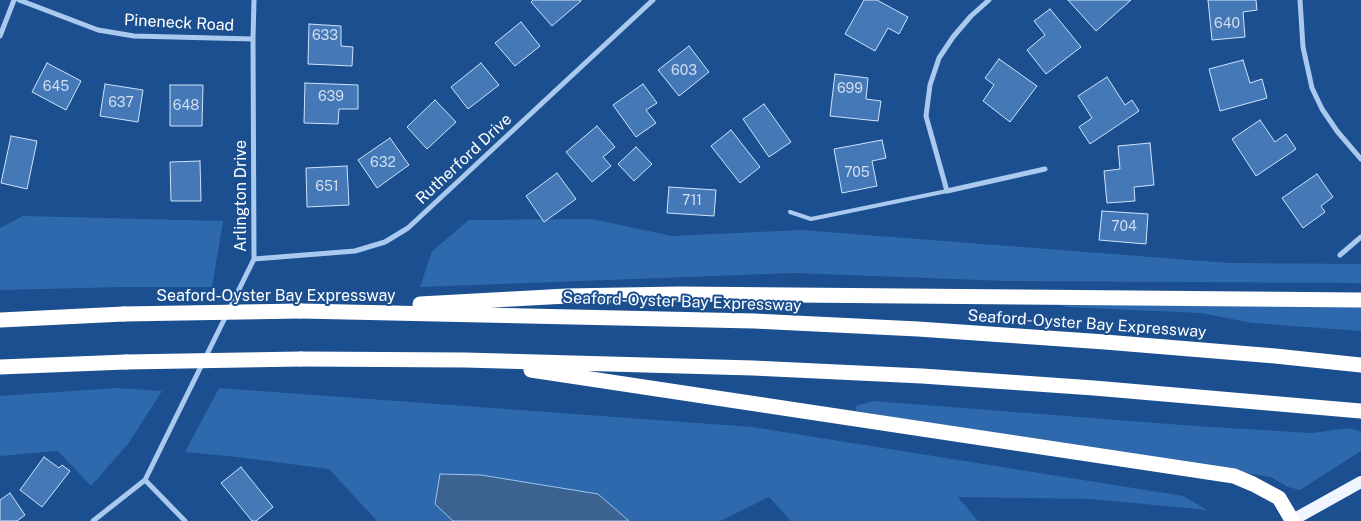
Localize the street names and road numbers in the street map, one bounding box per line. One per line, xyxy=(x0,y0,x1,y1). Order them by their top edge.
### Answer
street label: Pineneck Road xyxy=(123,11,235,35)
street label: Rutherford Drive xyxy=(412,110,516,208)
street label: Arlington Drive xyxy=(231,140,251,252)
street label: Seaford-Oyster Bay Expressway xyxy=(156,286,396,306)
street label: Seaford-Oyster Bay Expressway xyxy=(562,288,802,316)
street label: Seaford-Oyster Bay Expressway xyxy=(967,306,1207,342)

